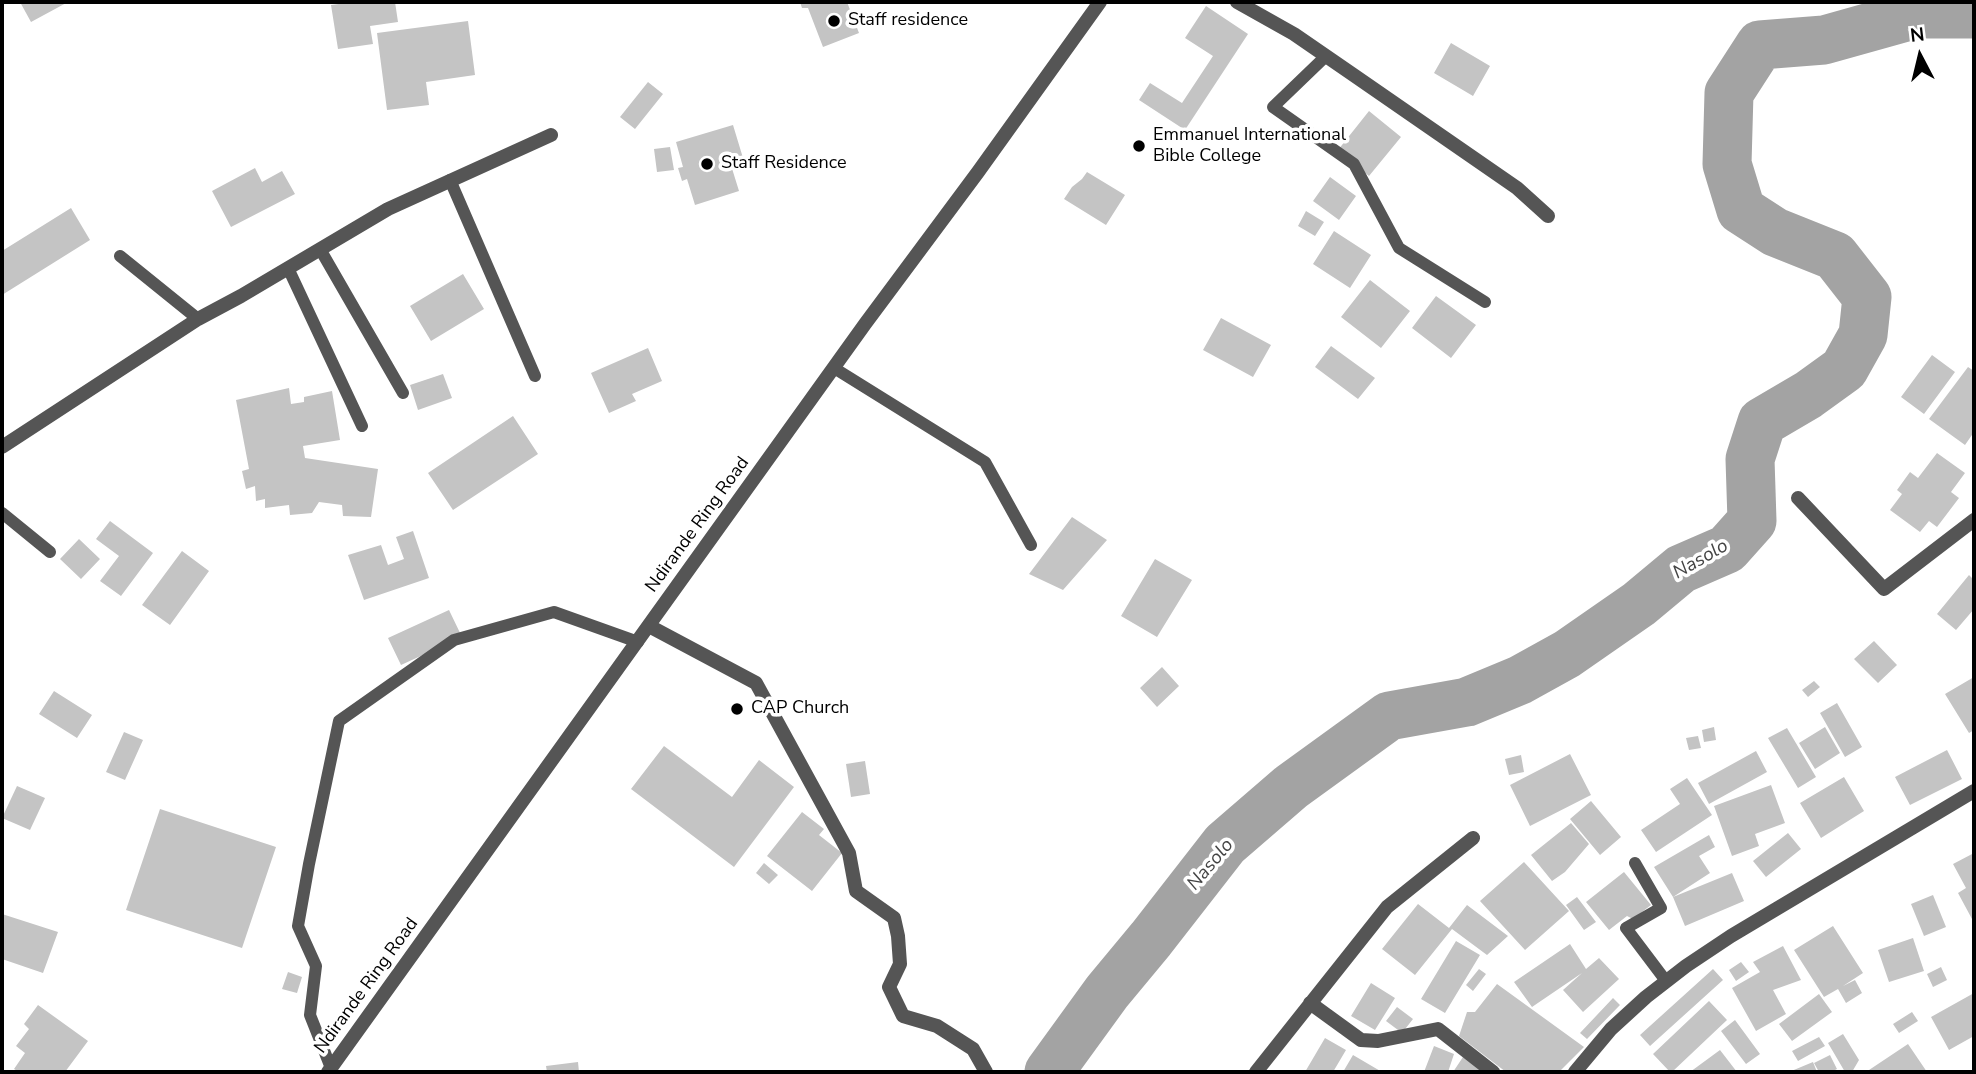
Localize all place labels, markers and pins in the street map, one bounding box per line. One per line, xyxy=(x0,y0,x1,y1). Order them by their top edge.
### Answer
place label: Staff residence xyxy=(848,10,968,32)
marker: Staff residence xyxy=(826,13,842,29)
place label: Emmanuel International Bible College xyxy=(1153,125,1346,168)
marker: Emmanuel International Bible College xyxy=(1131,138,1147,154)
place label: Staff Residence xyxy=(721,153,846,175)
marker: Staff Residence xyxy=(699,156,715,172)
place label: CAP Church xyxy=(751,698,849,720)
marker: CAP Church xyxy=(729,701,745,717)

